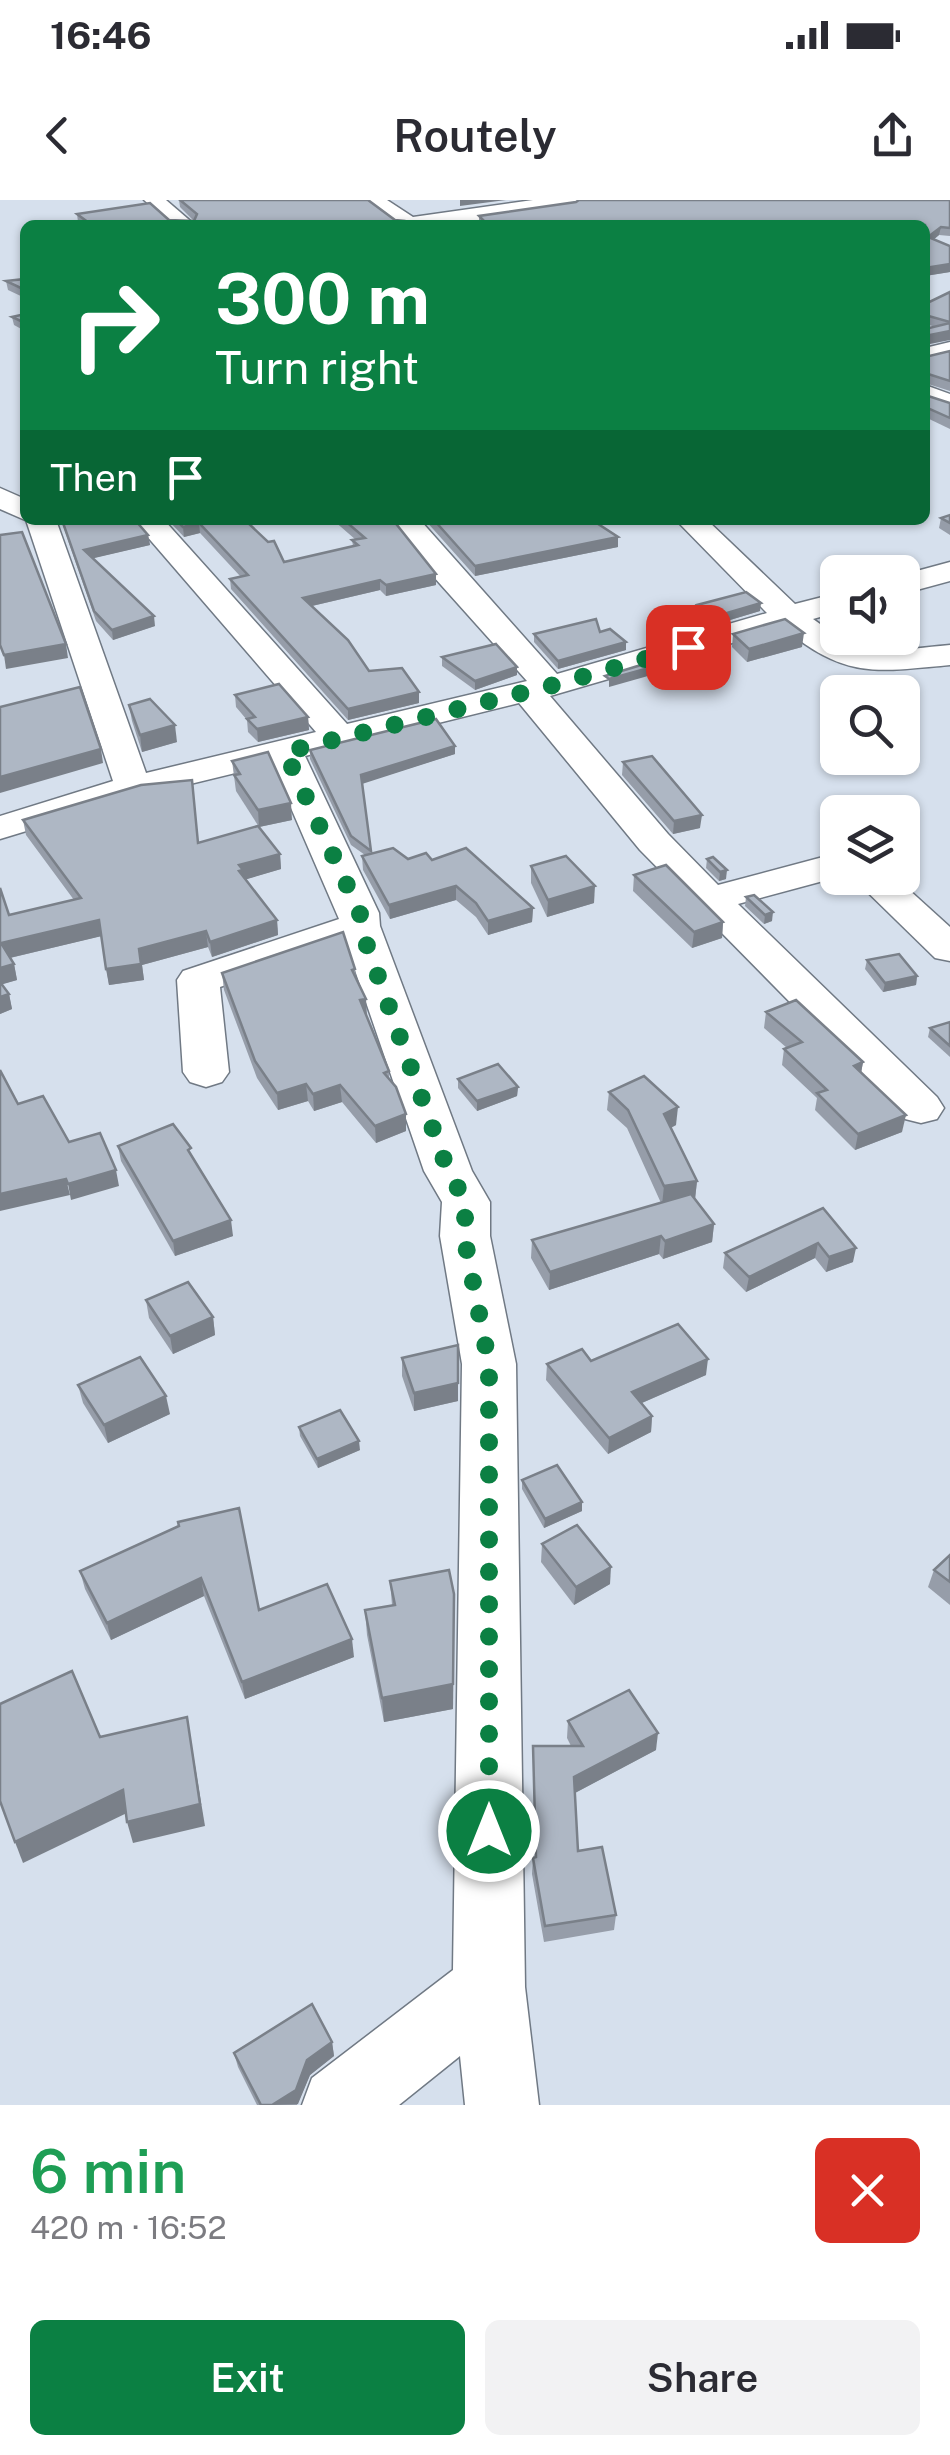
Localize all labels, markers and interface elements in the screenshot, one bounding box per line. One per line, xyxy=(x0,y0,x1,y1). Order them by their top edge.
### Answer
text: 16:46 xyxy=(50,13,152,58)
icon: back xyxy=(30,108,85,163)
icon: share xyxy=(865,108,920,163)
text: Routely xyxy=(393,109,557,162)
text: 300 m xyxy=(215,257,430,340)
icon: right xyxy=(50,260,180,390)
text: Turn right xyxy=(215,341,419,394)
icon: arrive xyxy=(158,450,213,505)
text: Then xyxy=(50,455,138,500)
map controls xyxy=(820,555,920,895)
button: sound xyxy=(820,555,920,655)
pin xyxy=(646,605,731,690)
icon: arrive xyxy=(661,620,716,675)
button: search xyxy=(820,675,920,775)
button: layers xyxy=(820,795,920,895)
position arrow xyxy=(437,1779,541,1883)
text: 6 min xyxy=(30,2136,186,2207)
button: close xyxy=(815,2138,920,2243)
text: 420 m · 16:52 xyxy=(30,2209,227,2246)
button: Exit xyxy=(30,2320,465,2435)
button: Share xyxy=(485,2320,920,2435)

